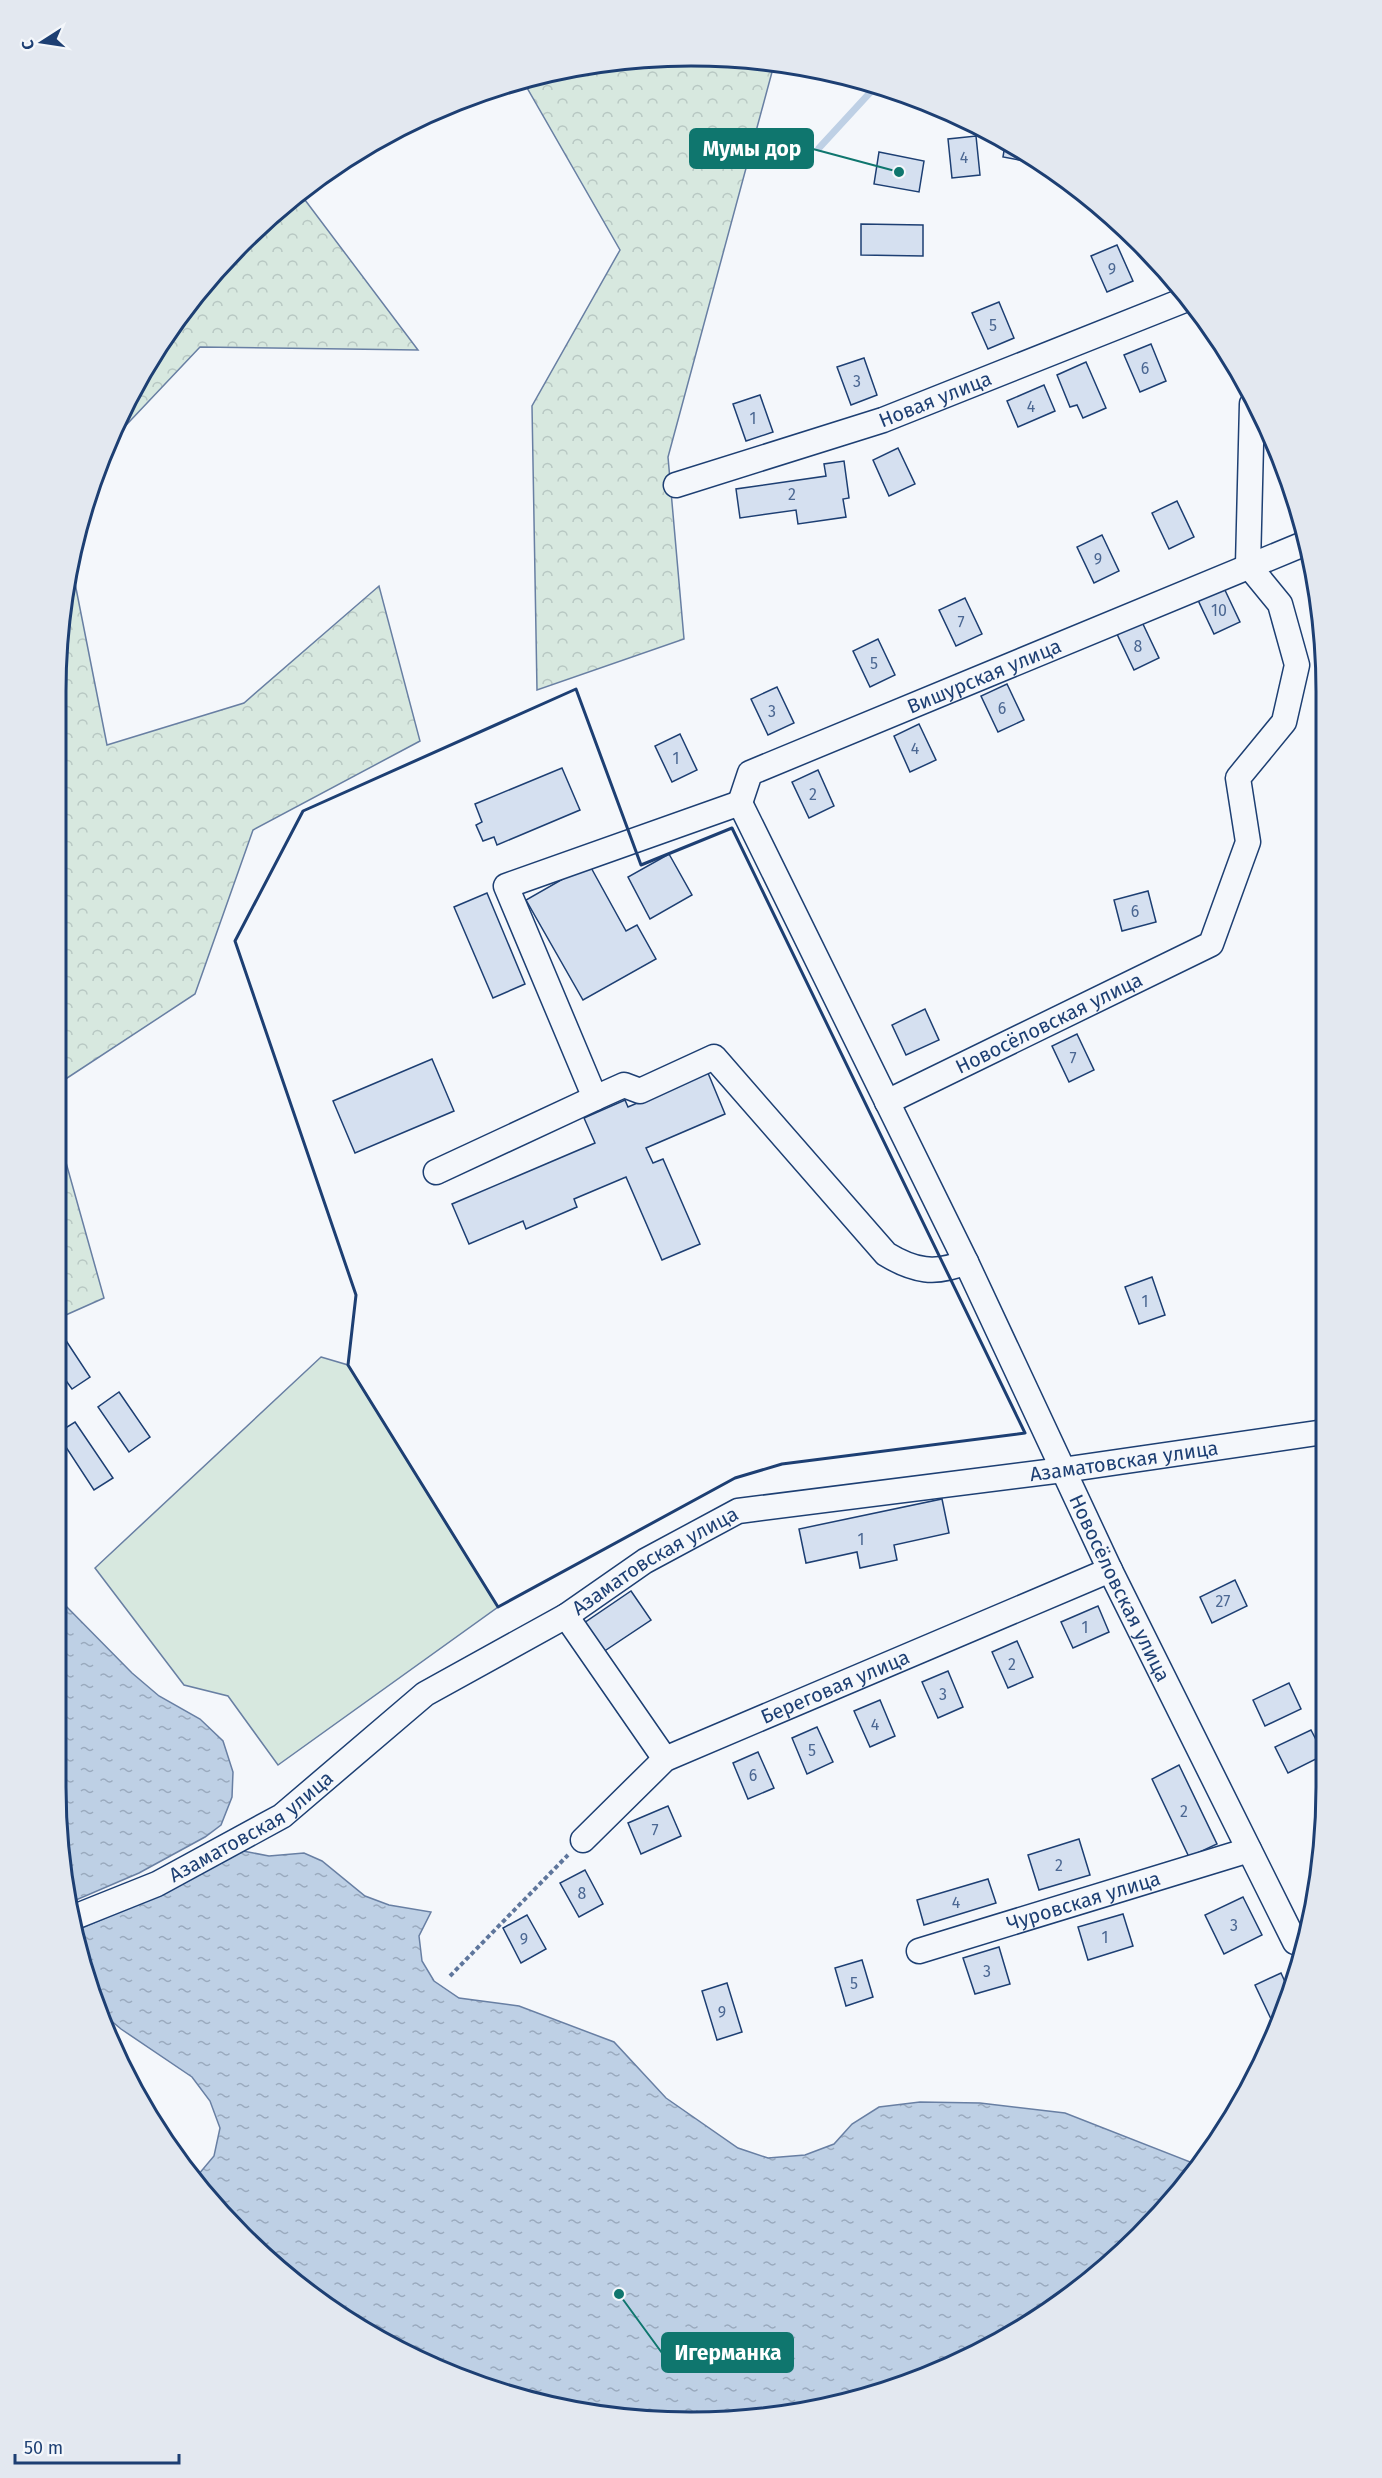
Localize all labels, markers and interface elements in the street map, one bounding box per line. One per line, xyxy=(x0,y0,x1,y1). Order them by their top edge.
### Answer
north arrow xyxy=(12,12,72,72)
text: С xyxy=(17,38,38,51)
callout: Мумы дор xyxy=(690,129,813,168)
text: Мумы дор xyxy=(703,136,801,162)
house number: 4 xyxy=(960,148,969,167)
house number: 9 xyxy=(1108,260,1116,279)
house number: 5 xyxy=(989,316,997,335)
house number: 6 xyxy=(1141,359,1149,378)
street label: Новая улица xyxy=(875,366,995,433)
house number: 3 xyxy=(853,372,861,391)
house number: 4 xyxy=(1027,397,1036,416)
house number: 1 xyxy=(750,409,756,428)
house number: 2 xyxy=(788,485,796,504)
house number: 9 xyxy=(1094,550,1102,569)
house number: 10 xyxy=(1211,601,1227,620)
house number: 7 xyxy=(957,613,965,632)
street label: Вишурская улица xyxy=(904,634,1065,719)
house number: 8 xyxy=(1134,637,1143,656)
house number: 5 xyxy=(870,654,878,673)
house number: 6 xyxy=(998,699,1006,718)
house number: 3 xyxy=(768,702,776,721)
house number: 4 xyxy=(911,739,920,758)
house number: 1 xyxy=(673,749,679,768)
house number: 2 xyxy=(809,785,817,804)
house number: 6 xyxy=(1131,902,1139,921)
street label: Новосёловская улица xyxy=(951,967,1146,1079)
house number: 7 xyxy=(1069,1049,1077,1068)
house number: 1 xyxy=(1142,1292,1148,1311)
street label: Азаматовская улица xyxy=(1028,1436,1220,1486)
street label: Новосёловская улица xyxy=(1064,1490,1175,1685)
street label: Азаматовская улица xyxy=(567,1501,742,1620)
house number: 1 xyxy=(858,1530,864,1549)
house number: 27 xyxy=(1216,1592,1230,1611)
house number: 1 xyxy=(1082,1618,1088,1637)
street label: Береговая улица xyxy=(757,1645,913,1729)
house number: 2 xyxy=(1008,1655,1016,1674)
house number: 3 xyxy=(939,1685,947,1704)
house number: 4 xyxy=(871,1715,880,1734)
house number: 5 xyxy=(808,1741,816,1760)
street label: Азаматовская улица xyxy=(165,1766,338,1887)
house number: 6 xyxy=(749,1766,757,1785)
house number: 2 xyxy=(1180,1802,1188,1821)
house number: 7 xyxy=(651,1821,659,1840)
house number: 2 xyxy=(1055,1856,1063,1875)
street label: Чуровская улица xyxy=(1004,1866,1163,1935)
house number: 8 xyxy=(578,1884,587,1903)
house number: 4 xyxy=(952,1893,961,1912)
house number: 3 xyxy=(1230,1916,1238,1935)
house number: 1 xyxy=(1102,1928,1108,1947)
house number: 9 xyxy=(520,1930,528,1949)
house number: 3 xyxy=(983,1962,991,1981)
house number: 5 xyxy=(850,1974,858,1993)
house number: 9 xyxy=(718,2003,726,2022)
callout: Игерманка xyxy=(662,2333,793,2372)
text: Игерманка xyxy=(674,2340,782,2366)
scale bar xyxy=(15,2427,178,2465)
text: 50 m xyxy=(24,2437,63,2459)

